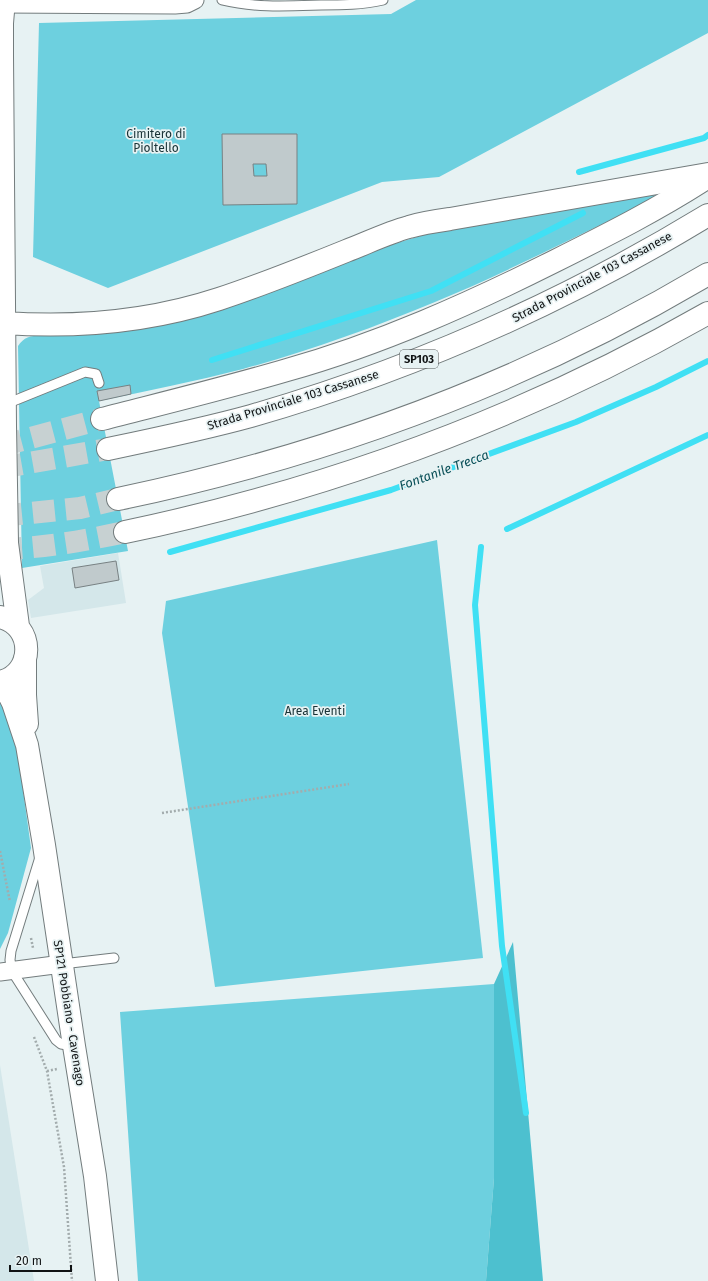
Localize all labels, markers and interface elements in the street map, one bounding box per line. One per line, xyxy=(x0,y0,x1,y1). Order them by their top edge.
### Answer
park label: Cimitero di Pioltello xyxy=(126,127,186,155)
street label: Strada Provinciale 103 Cassanese xyxy=(510,229,674,325)
road number: SP103 xyxy=(400,350,438,368)
street label: Strada Provinciale 103 Cassanese xyxy=(206,367,380,433)
water label: Fontanile Trecca xyxy=(397,447,491,493)
park label: Area Eventi xyxy=(285,704,345,718)
street label: SP121 Pobbiano - Cavenago xyxy=(51,939,87,1087)
scale bar xyxy=(10,1247,71,1273)
text: 20 m xyxy=(16,1254,42,1268)

